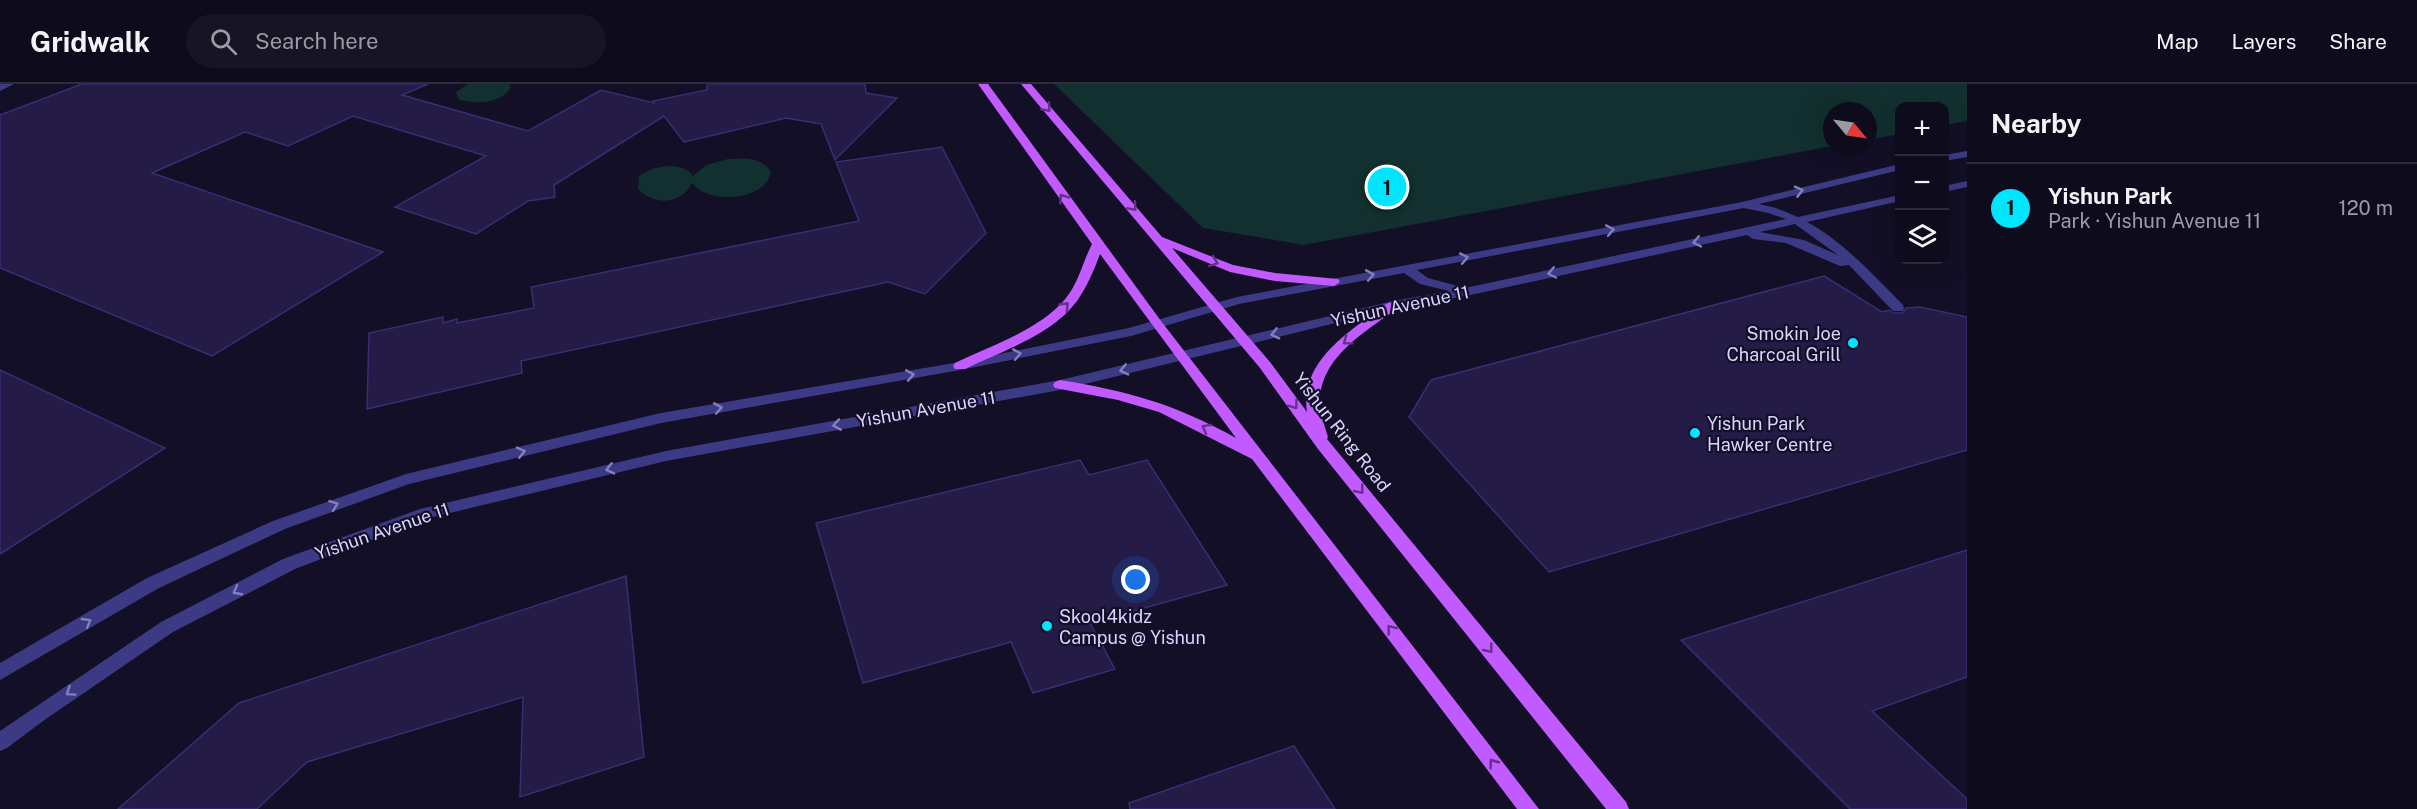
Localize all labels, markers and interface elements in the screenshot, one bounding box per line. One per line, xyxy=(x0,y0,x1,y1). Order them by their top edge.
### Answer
search box xyxy=(186,14,606,68)
text: Gridwalk xyxy=(30,25,150,58)
icon: search xyxy=(207,25,240,58)
text: Search here xyxy=(255,28,379,54)
text: Map xyxy=(2156,29,2199,54)
text: Layers xyxy=(2232,29,2296,54)
text: Share xyxy=(2329,29,2387,54)
one-way arrow xyxy=(1040,101,1051,112)
north arrow xyxy=(1823,102,1877,156)
map controls xyxy=(1895,102,1949,264)
button: + xyxy=(1895,102,1949,156)
text: Nearby xyxy=(1991,108,2081,139)
button: − xyxy=(1895,156,1949,210)
pin: 1 xyxy=(1368,164,1406,210)
text: Yishun Park xyxy=(2048,183,2173,209)
one-way arrow xyxy=(1794,186,1804,199)
one-way arrow xyxy=(1059,193,1070,204)
text: 1 xyxy=(2006,196,2015,220)
text: 120 m xyxy=(2339,196,2393,220)
one-way arrow xyxy=(1126,200,1137,211)
text: Park · Yishun Avenue 11 xyxy=(2048,209,2261,233)
button: layers xyxy=(1895,210,1949,264)
one-way arrow xyxy=(1605,224,1615,237)
one-way arrow xyxy=(1692,235,1702,248)
one-way arrow xyxy=(1459,252,1469,265)
one-way arrow xyxy=(1208,254,1219,267)
one-way arrow xyxy=(1548,266,1558,279)
one-way arrow xyxy=(1366,270,1375,282)
street label: Yishun Avenue 11 xyxy=(1329,281,1471,331)
one-way arrow xyxy=(1058,302,1069,312)
place label: Smokin Joe Charcoal Grill xyxy=(1726,323,1841,365)
one-way arrow xyxy=(1270,326,1280,339)
one-way arrow xyxy=(1342,333,1353,344)
marker: Smokin Joe Charcoal Grill xyxy=(1846,336,1860,350)
one-way arrow xyxy=(1012,348,1022,361)
one-way arrow xyxy=(1120,363,1130,376)
street label: Yishun Ring Road xyxy=(1289,368,1395,496)
one-way arrow xyxy=(906,369,915,381)
street label: Yishun Avenue 11 xyxy=(855,386,997,432)
one-way arrow xyxy=(1286,398,1297,409)
one-way arrow xyxy=(713,402,723,415)
place label: Yishun Park Hawker Centre xyxy=(1707,413,1832,455)
one-way arrow xyxy=(832,418,842,431)
one-way arrow xyxy=(1202,424,1212,435)
marker: Yishun Park Hawker Centre xyxy=(1688,426,1702,440)
one-way arrow xyxy=(516,446,526,459)
one-way arrow xyxy=(605,462,615,475)
one-way arrow xyxy=(1352,483,1363,494)
street label: Yishun Avenue 11 xyxy=(312,498,452,564)
one-way arrow xyxy=(328,500,338,513)
your location xyxy=(1121,565,1150,594)
one-way arrow xyxy=(233,584,243,595)
place label: Skool4kidz Campus @ Yishun xyxy=(1059,606,1206,648)
one-way arrow xyxy=(81,617,91,629)
marker: Skool4kidz Campus @ Yishun xyxy=(1040,619,1054,633)
one-way arrow xyxy=(1387,625,1398,636)
one-way arrow xyxy=(1482,642,1493,653)
one-way arrow xyxy=(66,685,77,696)
one-way arrow xyxy=(1490,758,1501,769)

